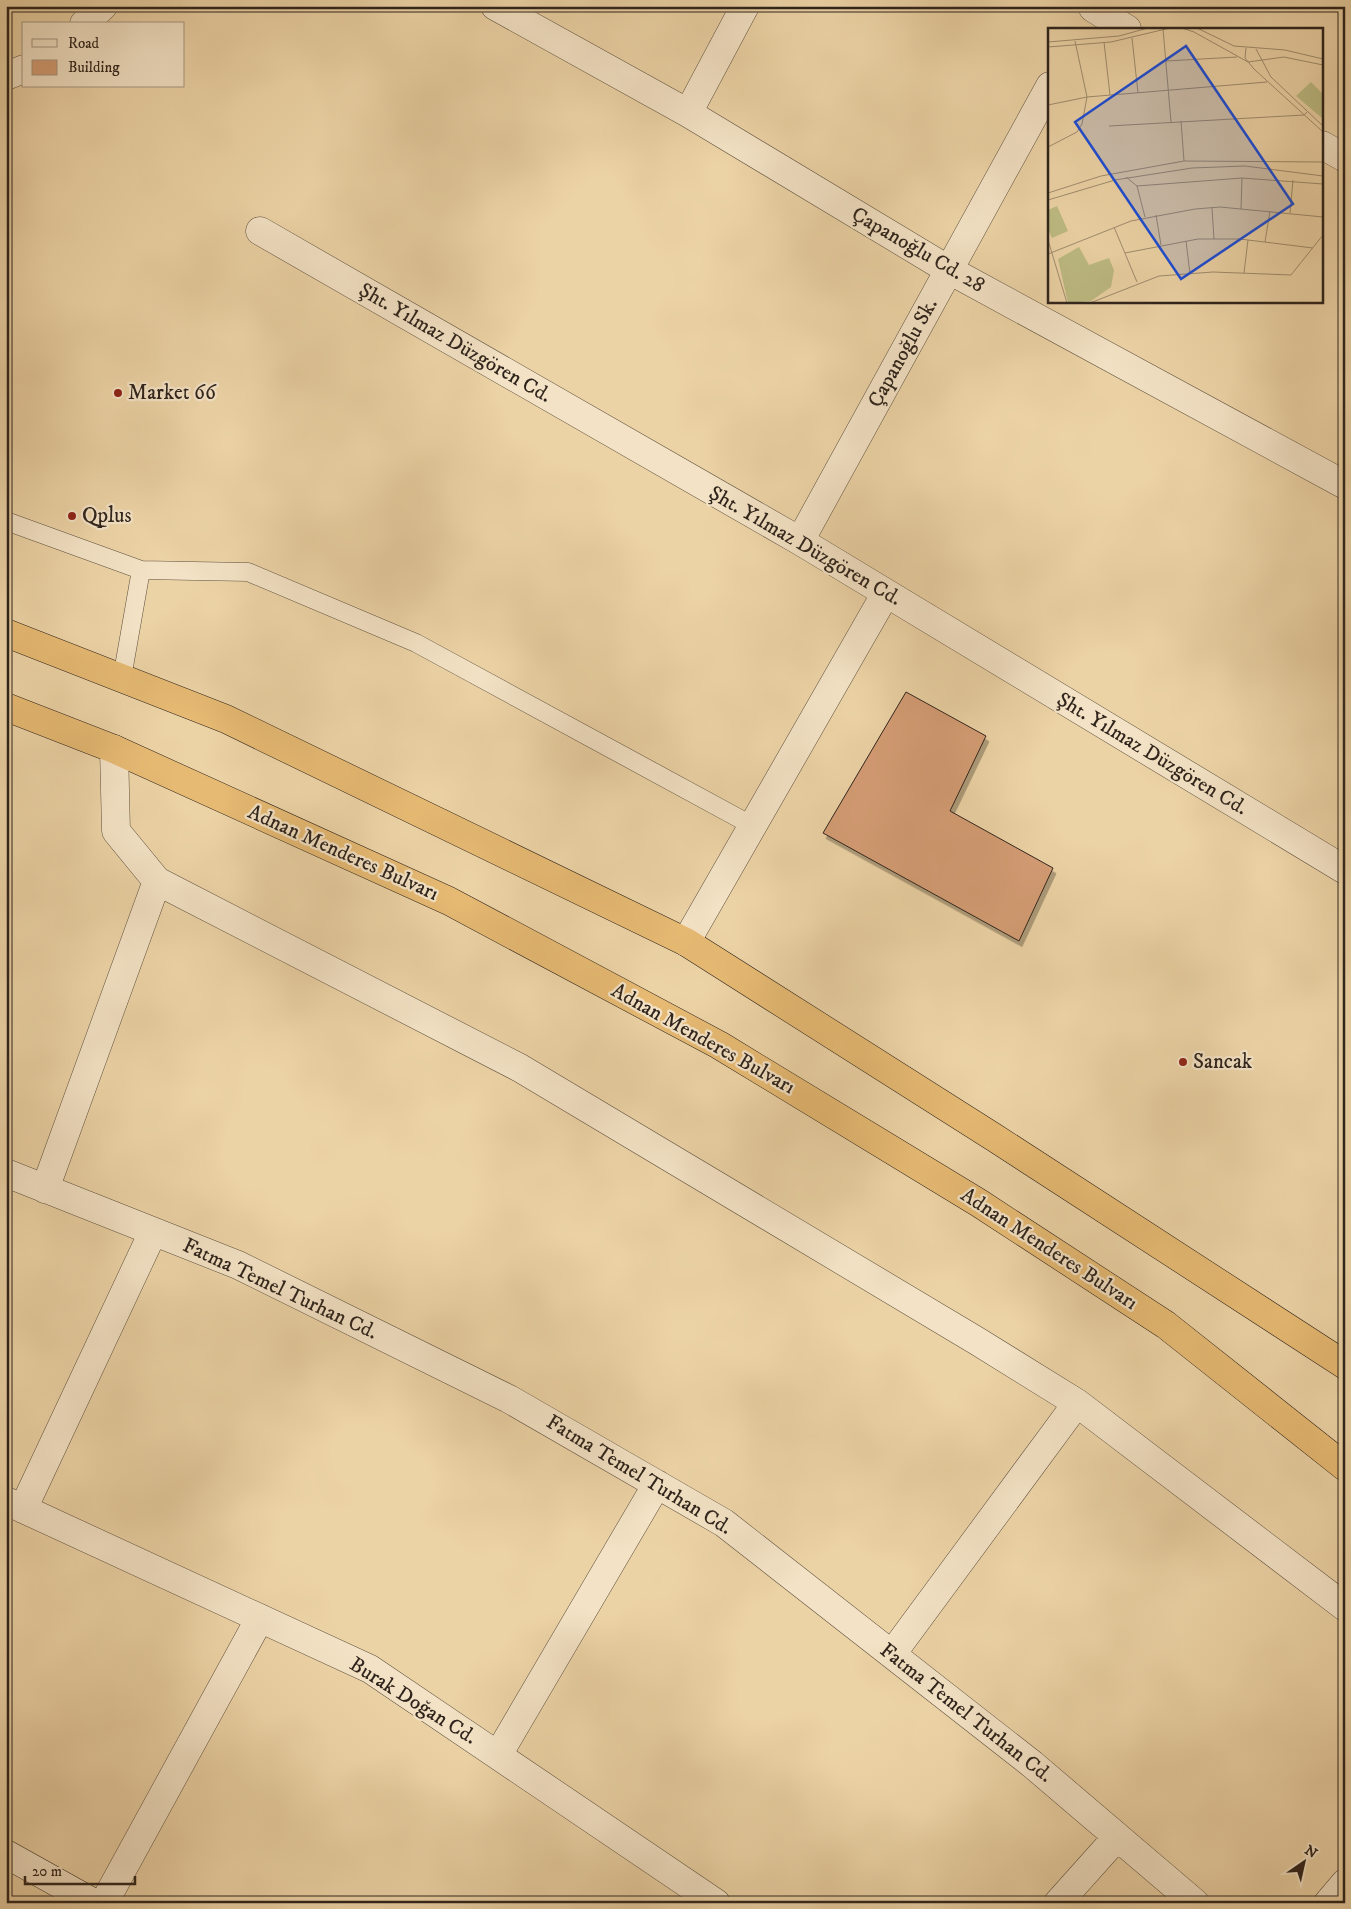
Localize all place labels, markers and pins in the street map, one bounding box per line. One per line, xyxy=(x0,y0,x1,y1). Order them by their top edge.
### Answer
place label: Market 66 xyxy=(128,380,217,406)
marker: Market 66 xyxy=(112,387,124,399)
place label: Qplus xyxy=(82,503,131,529)
marker: Qplus xyxy=(66,510,78,522)
place label: Sancak xyxy=(1193,1049,1253,1075)
marker: Sancak xyxy=(1177,1056,1189,1068)

